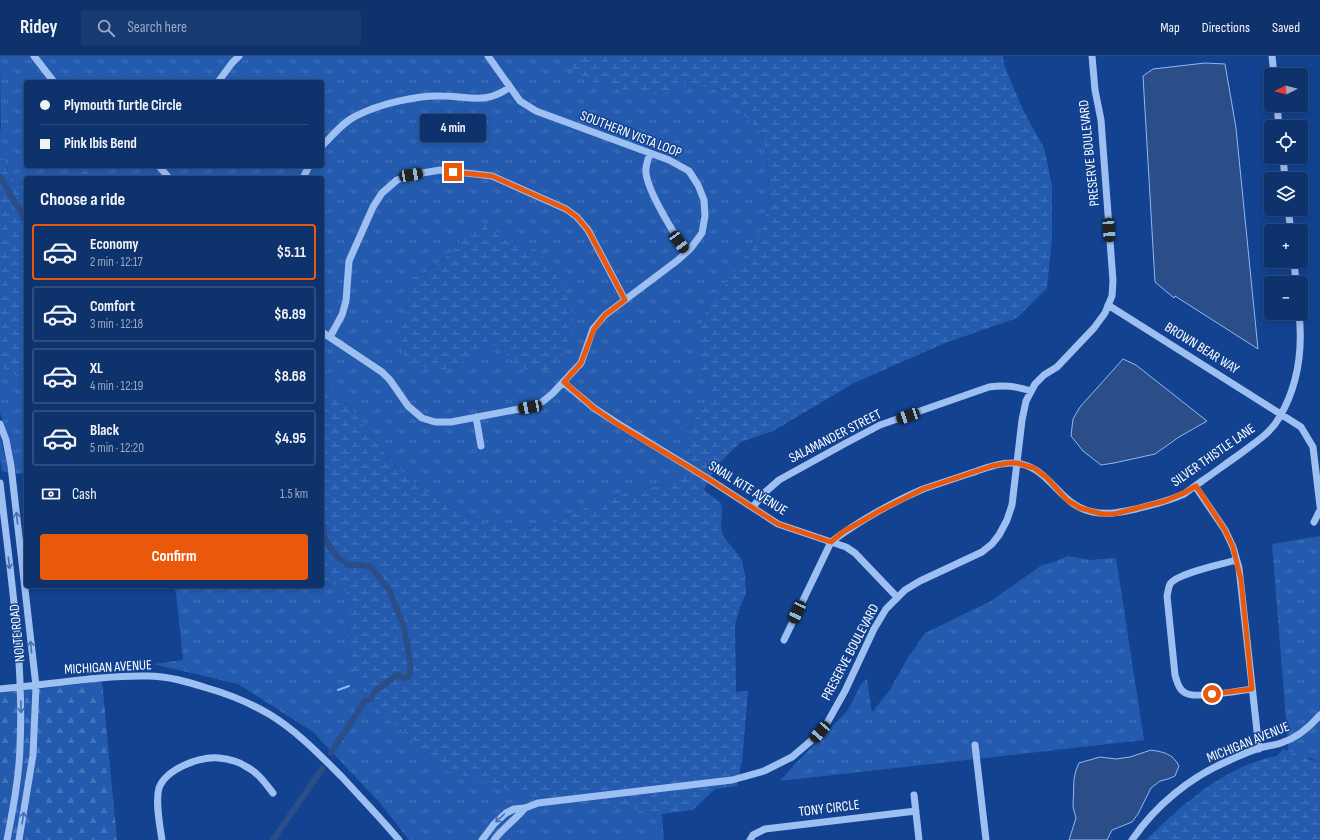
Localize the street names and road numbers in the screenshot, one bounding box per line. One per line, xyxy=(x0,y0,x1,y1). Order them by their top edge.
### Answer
street label: PRESERVE BOULEVARD xyxy=(1075,99,1103,207)
street label: SOUTHERN VISTA LOOP xyxy=(578,107,684,161)
street label: BROWN BEAR WAY xyxy=(1162,318,1242,378)
street label: SALAMANDER STREET xyxy=(786,405,884,467)
street label: SILVER THISTLE LANE xyxy=(1168,420,1258,490)
street label: SNAIL KITE AVENUE xyxy=(705,457,791,519)
street label: PRESERVE BOULEVARD xyxy=(817,601,883,703)
street label: NOLTE ROAD xyxy=(6,603,28,663)
street label: MICHIGAN AVENUE xyxy=(64,656,152,678)
street label: MICHIGAN AVENUE xyxy=(1204,718,1292,766)
street label: TONY CIRCLE xyxy=(798,796,861,820)

